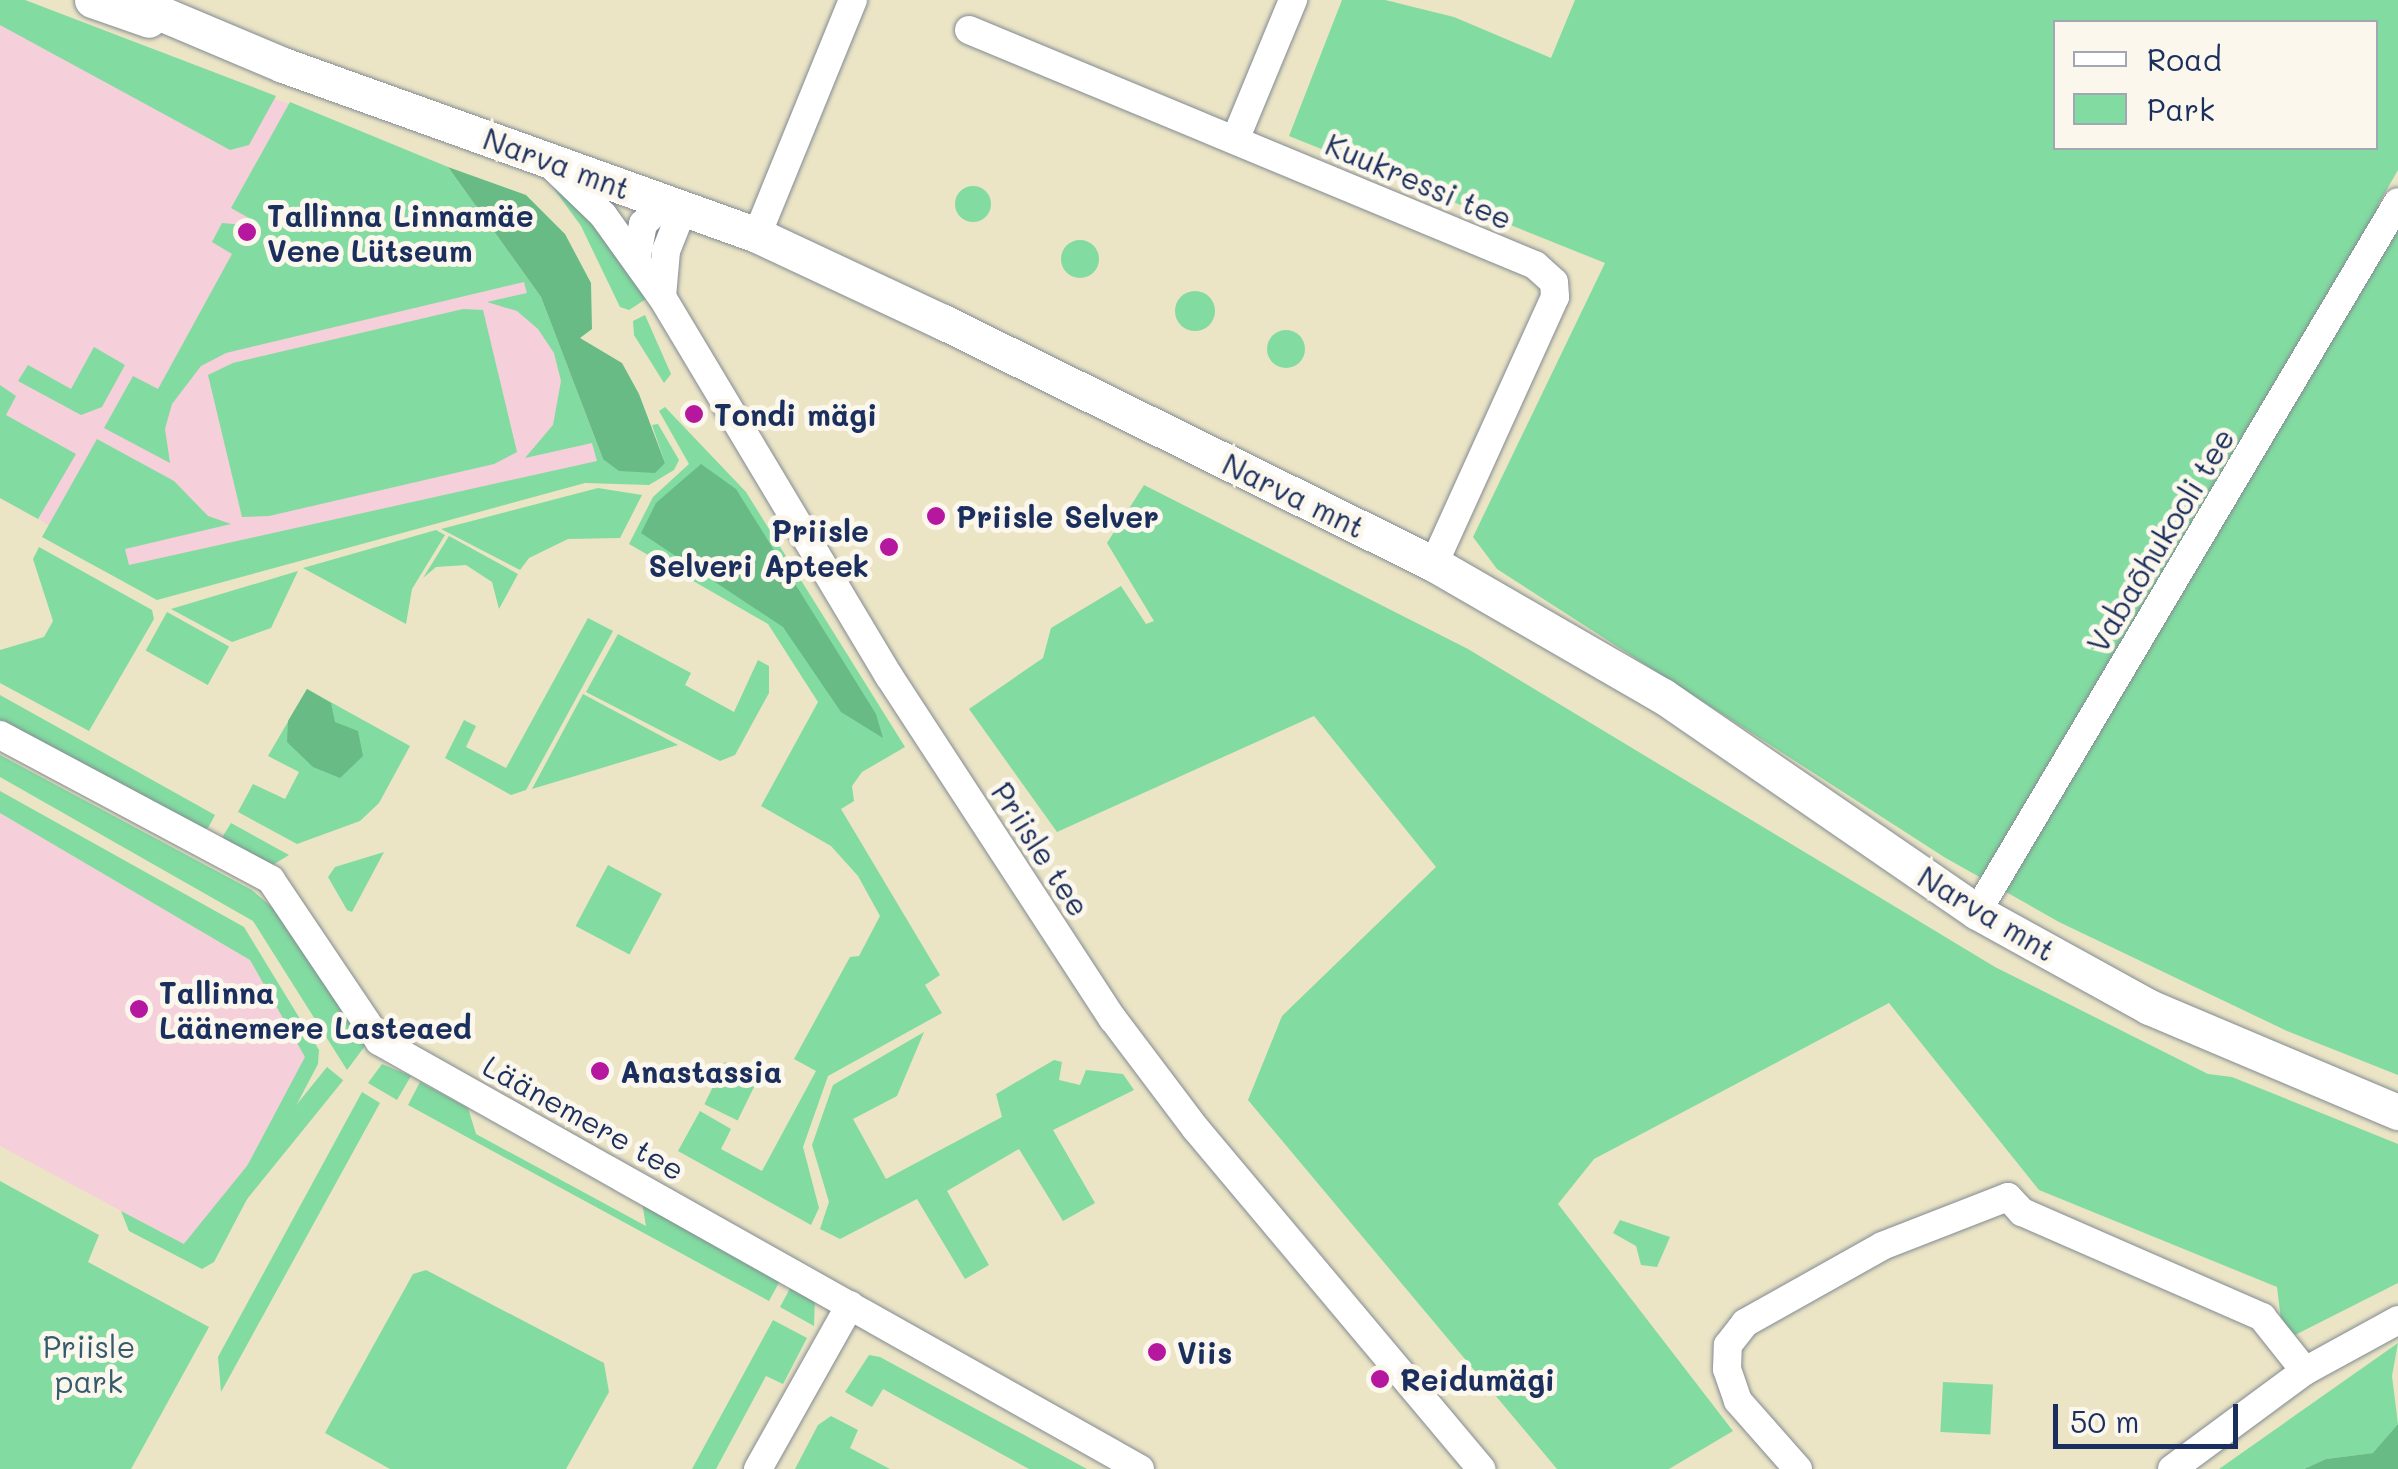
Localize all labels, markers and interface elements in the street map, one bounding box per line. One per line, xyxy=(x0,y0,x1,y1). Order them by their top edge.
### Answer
legend xyxy=(2053,20,2378,150)
text: Road xyxy=(2147,39,2222,79)
text: Park xyxy=(2147,89,2215,129)
street label: Narva mnt xyxy=(479,120,635,206)
street label: Kuukressi tee xyxy=(1320,126,1518,236)
place label: Tallinna Linnamäe Vene Lütseum xyxy=(267,197,534,268)
marker: Tallinna Linnamäe Vene Lütseum xyxy=(236,221,258,243)
place label: Tondi mägi xyxy=(714,396,877,432)
marker: Tondi mägi xyxy=(683,403,705,425)
street label: Vabaõhukooli tee xyxy=(2079,421,2241,659)
street label: Narva mnt xyxy=(1217,445,1371,545)
place label: Priisle Selver xyxy=(956,498,1159,534)
marker: Priisle Selver xyxy=(925,505,947,527)
place label: Priisle Selveri Apteek xyxy=(648,512,869,582)
marker: Priisle Selveri Apteek xyxy=(878,536,900,558)
street label: Priisle tee xyxy=(984,775,1098,923)
street label: Narva mnt xyxy=(1912,858,2062,968)
place label: Tallinna Läänemere Lasteaed xyxy=(159,974,472,1044)
marker: Tallinna Läänemere Lasteaed xyxy=(128,998,150,1020)
street label: Läänemere tee xyxy=(477,1047,691,1187)
place label: Anastassia xyxy=(620,1053,782,1089)
marker: Anastassia xyxy=(589,1060,611,1082)
park label: Priisle park xyxy=(43,1328,135,1398)
place label: Viis xyxy=(1177,1334,1232,1370)
marker: Viis xyxy=(1146,1341,1168,1363)
place label: Reidumägi xyxy=(1400,1361,1555,1397)
marker: Reidumägi xyxy=(1369,1368,1391,1390)
scale bar xyxy=(2058,1384,2243,1446)
text: 50 m xyxy=(2070,1401,2140,1441)

